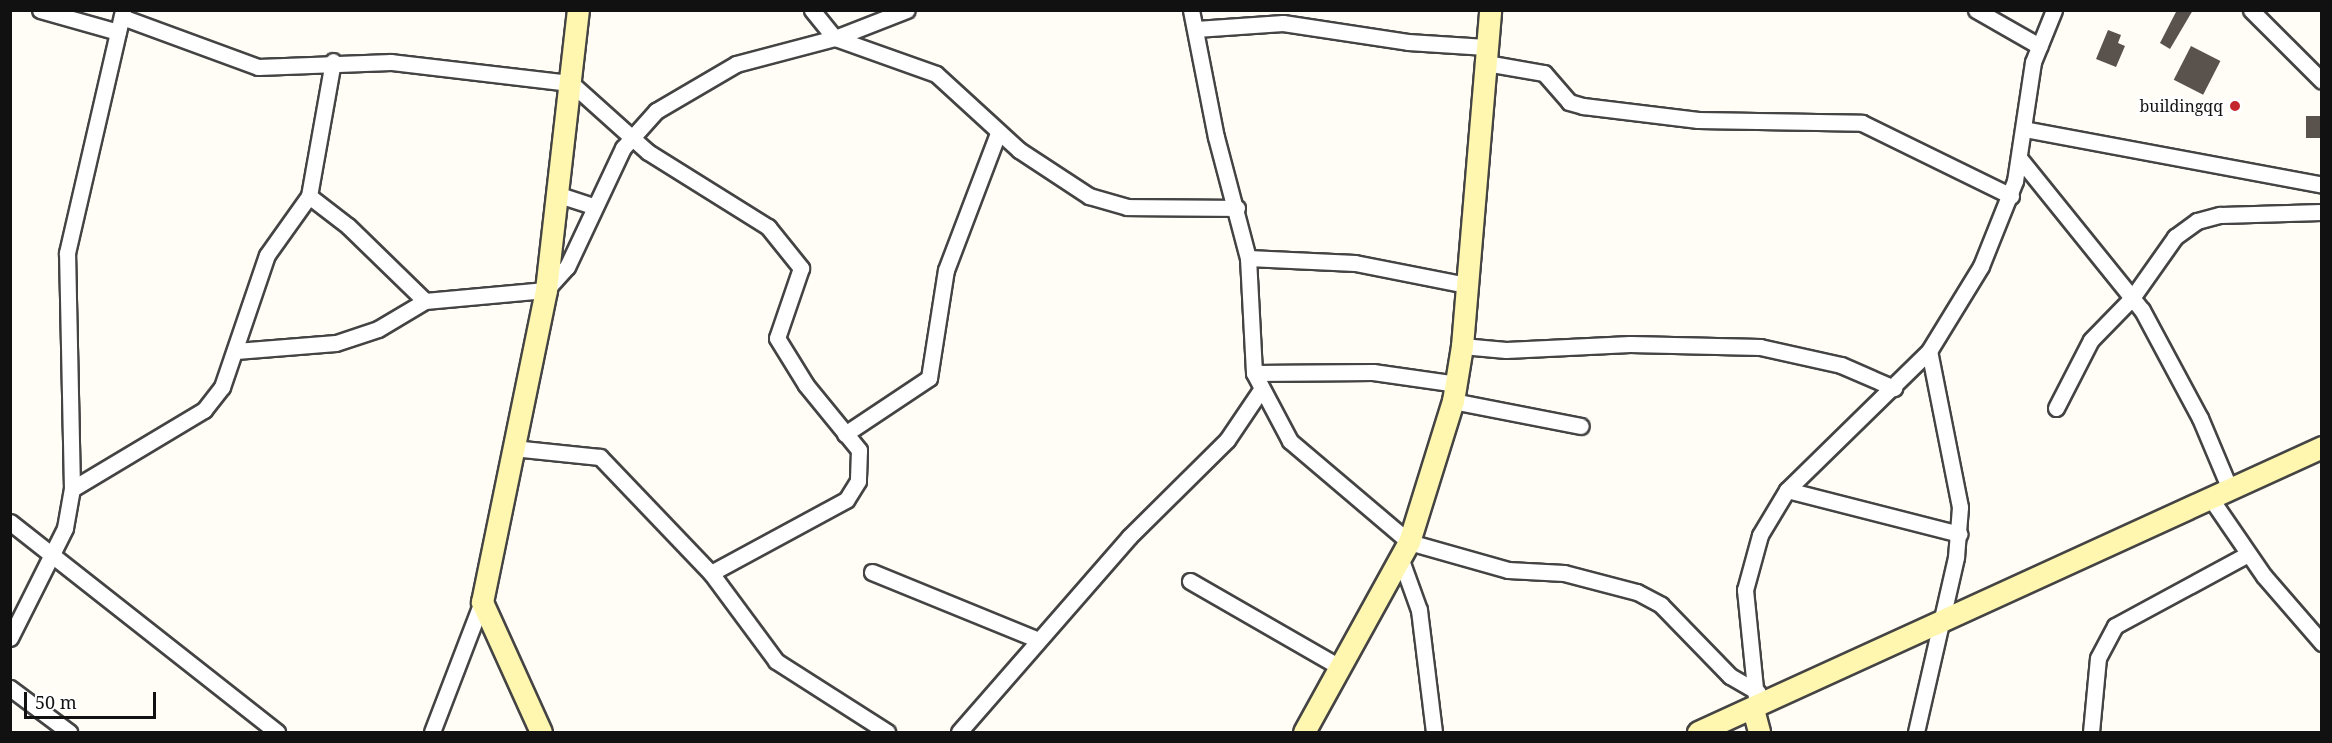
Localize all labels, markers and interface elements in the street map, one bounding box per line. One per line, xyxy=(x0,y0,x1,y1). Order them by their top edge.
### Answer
place label: buildingqq xyxy=(2139,96,2223,116)
marker: buildingqq xyxy=(2228,99,2242,113)
scale bar xyxy=(27,680,159,718)
text: 50 m xyxy=(35,690,77,714)

